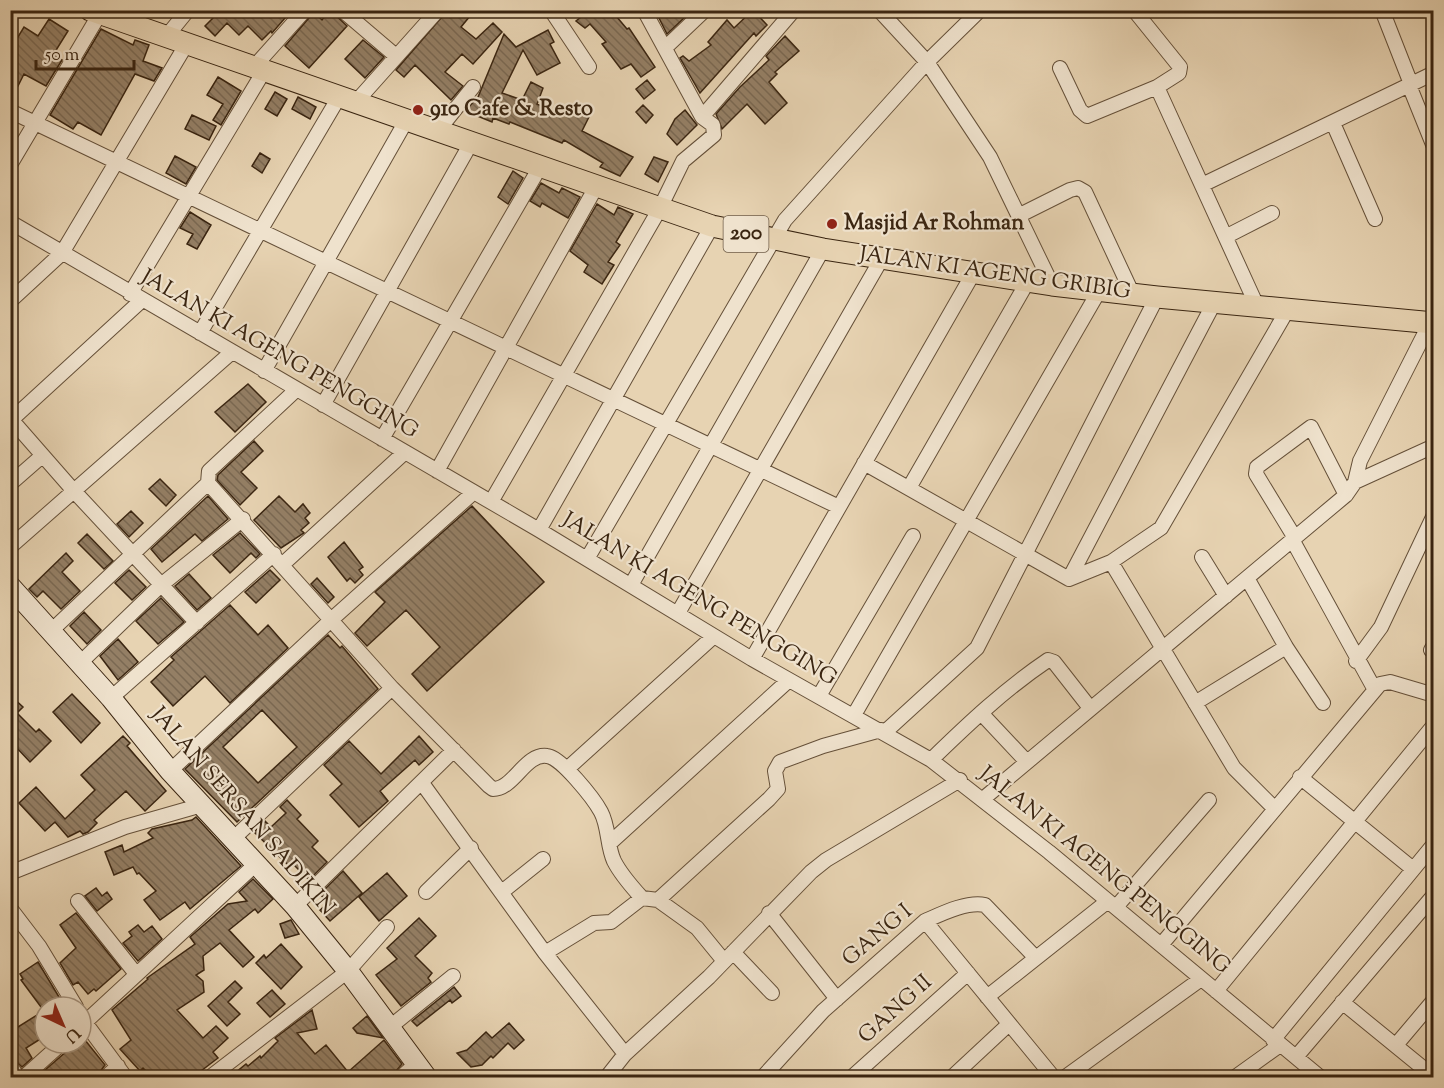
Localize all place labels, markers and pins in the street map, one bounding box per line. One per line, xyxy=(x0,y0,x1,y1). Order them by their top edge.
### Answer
place label: 910 Cafe & Resto xyxy=(430,94,593,126)
marker: 910 Cafe & Resto xyxy=(411,103,425,117)
place label: Masjid Ar Rohman xyxy=(844,208,1024,240)
marker: Masjid Ar Rohman xyxy=(825,217,839,231)

